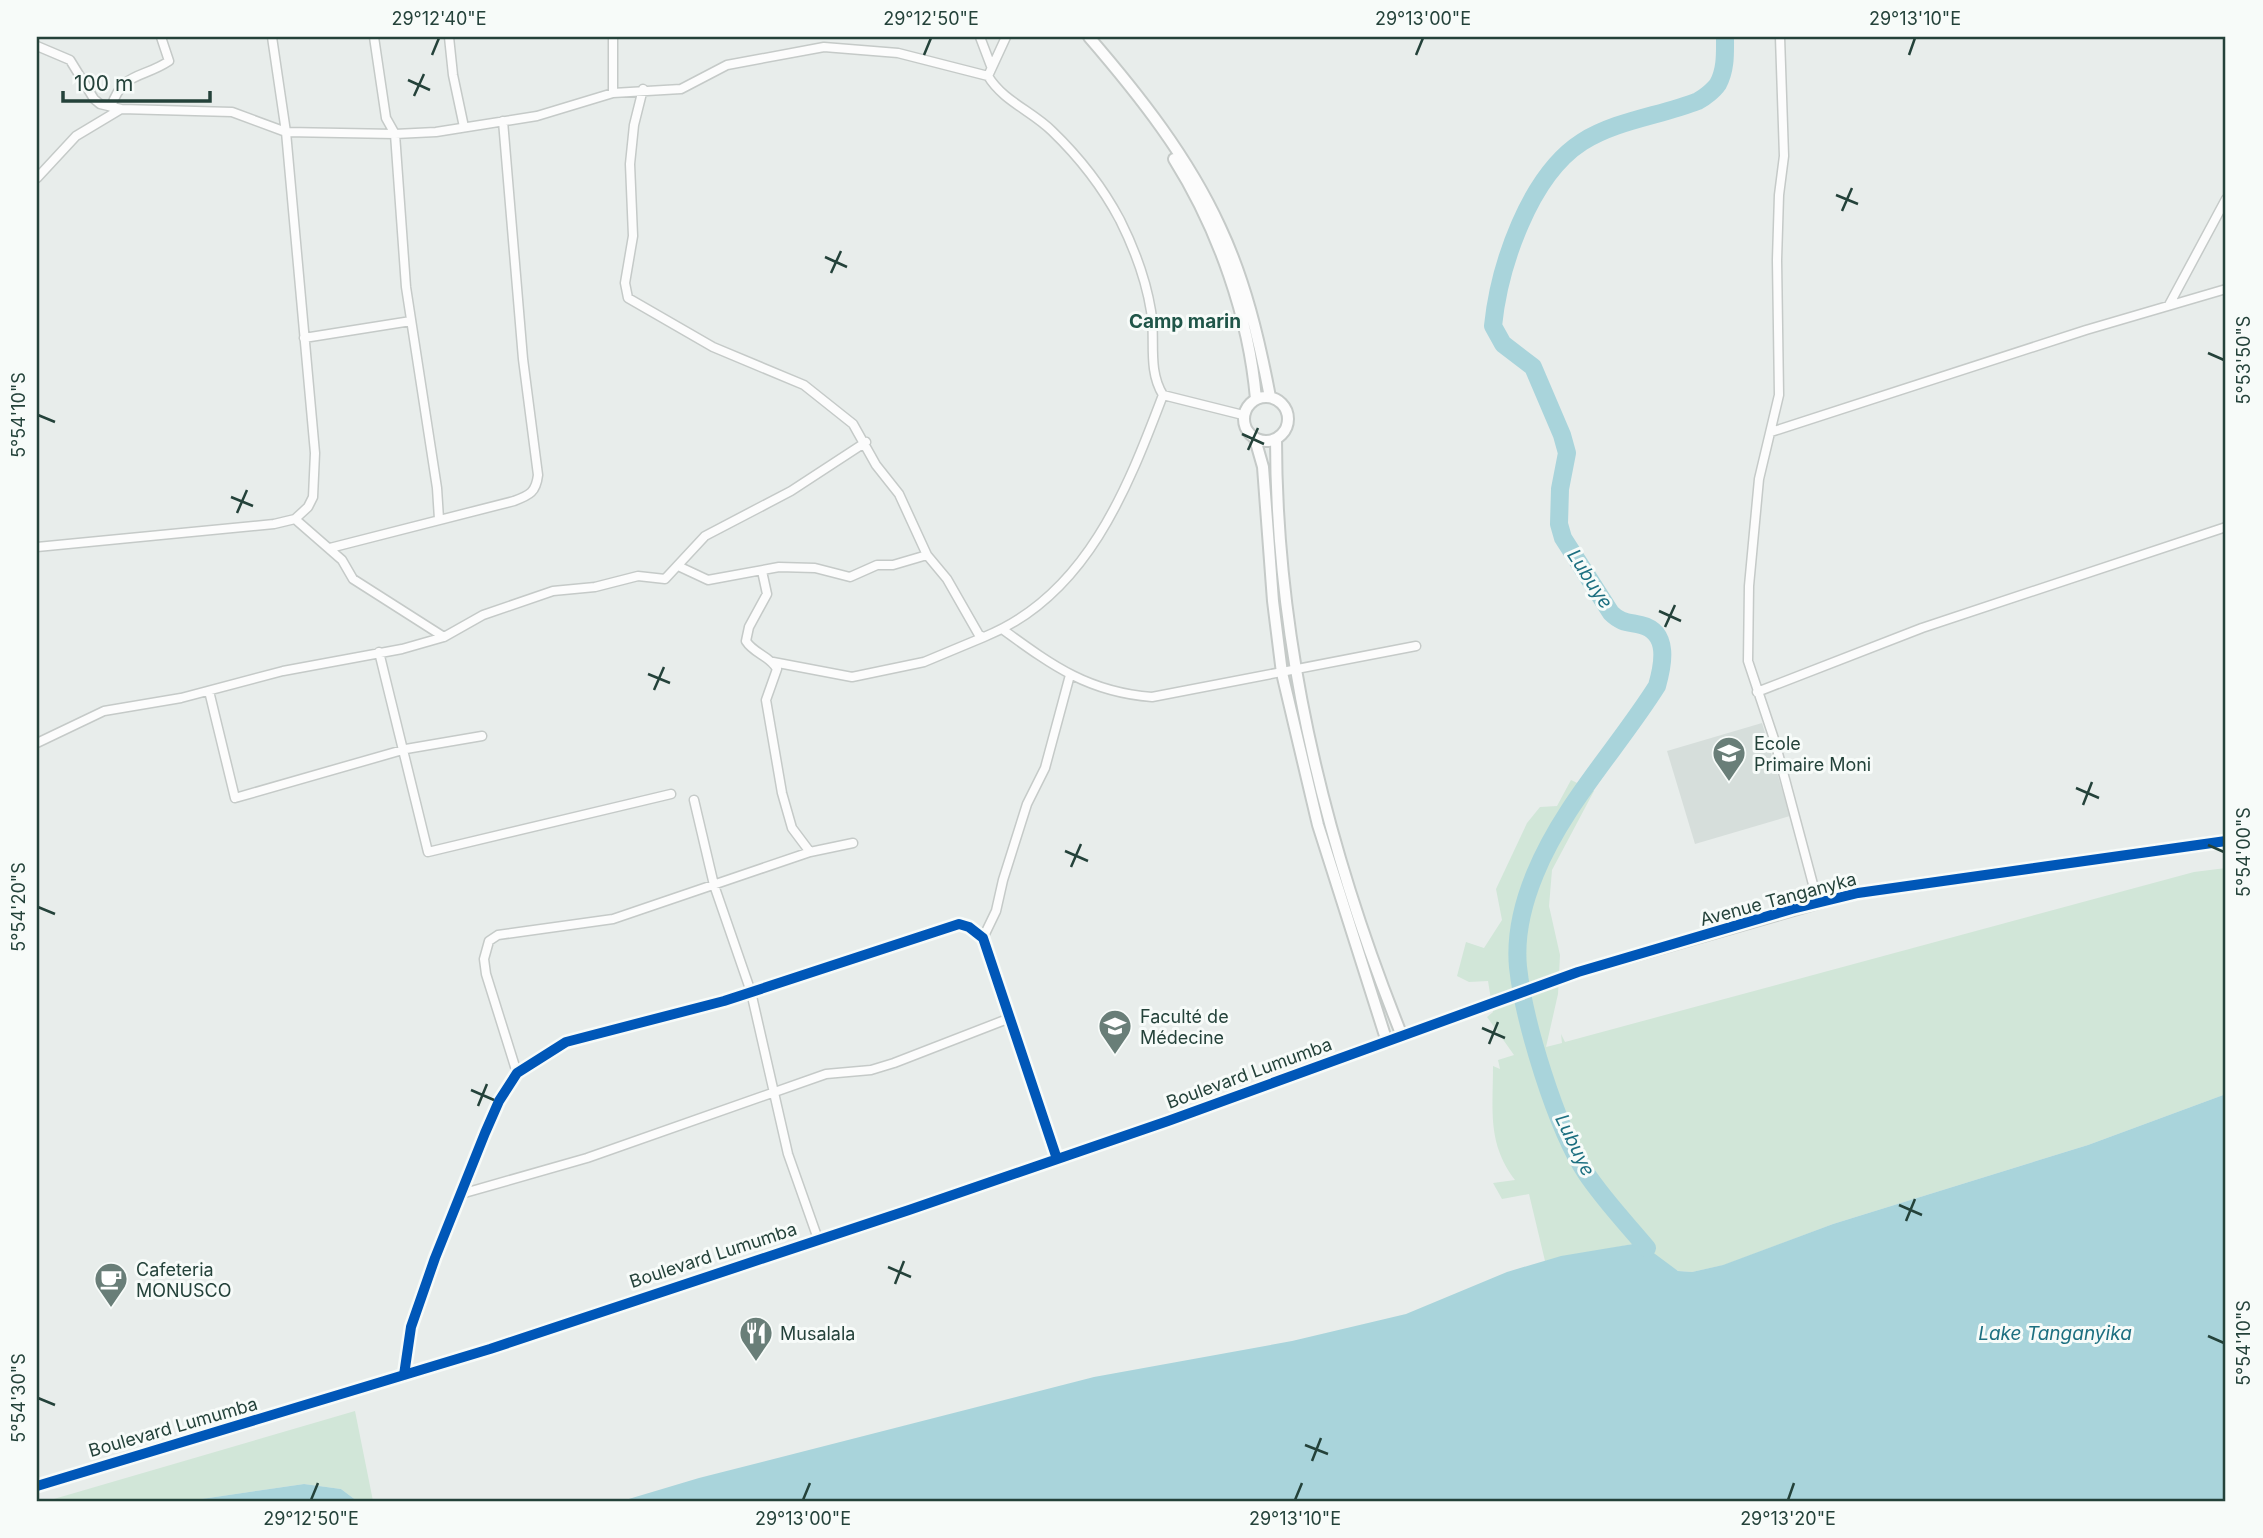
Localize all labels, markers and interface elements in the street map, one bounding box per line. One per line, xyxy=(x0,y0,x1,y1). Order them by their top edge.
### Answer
text: 29°12'40"E xyxy=(391,8,487,29)
text: 29°12'50"E xyxy=(883,8,979,29)
text: 29°13'00"E xyxy=(1375,8,1471,29)
text: 29°13'10"E xyxy=(1869,8,1961,29)
scale bar xyxy=(63,60,210,104)
text: 100 m xyxy=(74,71,133,96)
district label: Camp marin xyxy=(1129,310,1241,333)
text: 5°53'50"S xyxy=(2233,316,2254,404)
text: 5°54'10"S xyxy=(8,372,29,458)
water label: Lubuye xyxy=(1562,545,1618,613)
place label: Ecole Primaire Moni xyxy=(1754,733,1871,775)
school or university icon: Ecole Primaire Moni xyxy=(1710,734,1748,783)
text: 5°54'00"S xyxy=(2233,807,2254,897)
text: 5°54'20"S xyxy=(8,862,29,952)
street label: Avenue Tanganyka xyxy=(1698,868,1858,930)
place label: Faculté de Médecine xyxy=(1140,1006,1229,1048)
school or university icon: Faculté de Médecine xyxy=(1096,1007,1134,1056)
street label: Boulevard Lumumba xyxy=(1163,1033,1335,1113)
water label: Lubuye xyxy=(1550,1110,1600,1180)
street label: Boulevard Lumumba xyxy=(627,1218,799,1292)
place label: Cafeteria MONUSCO xyxy=(136,1259,231,1301)
cafe icon: Cafeteria MONUSCO xyxy=(92,1260,130,1309)
text: 5°54'10"S xyxy=(2233,1300,2254,1386)
restaurant icon: Musalala xyxy=(737,1314,775,1363)
water label: Lake Tanganyika xyxy=(1978,1322,2132,1345)
place label: Musalala xyxy=(780,1323,855,1344)
text: 5°54'30"S xyxy=(8,1353,29,1443)
street label: Boulevard Lumumba xyxy=(86,1393,260,1461)
text: 29°12'50"E xyxy=(263,1508,359,1529)
text: 29°13'00"E xyxy=(755,1508,851,1529)
text: 29°13'10"E xyxy=(1249,1508,1341,1529)
text: 29°13'20"E xyxy=(1740,1508,1836,1529)

